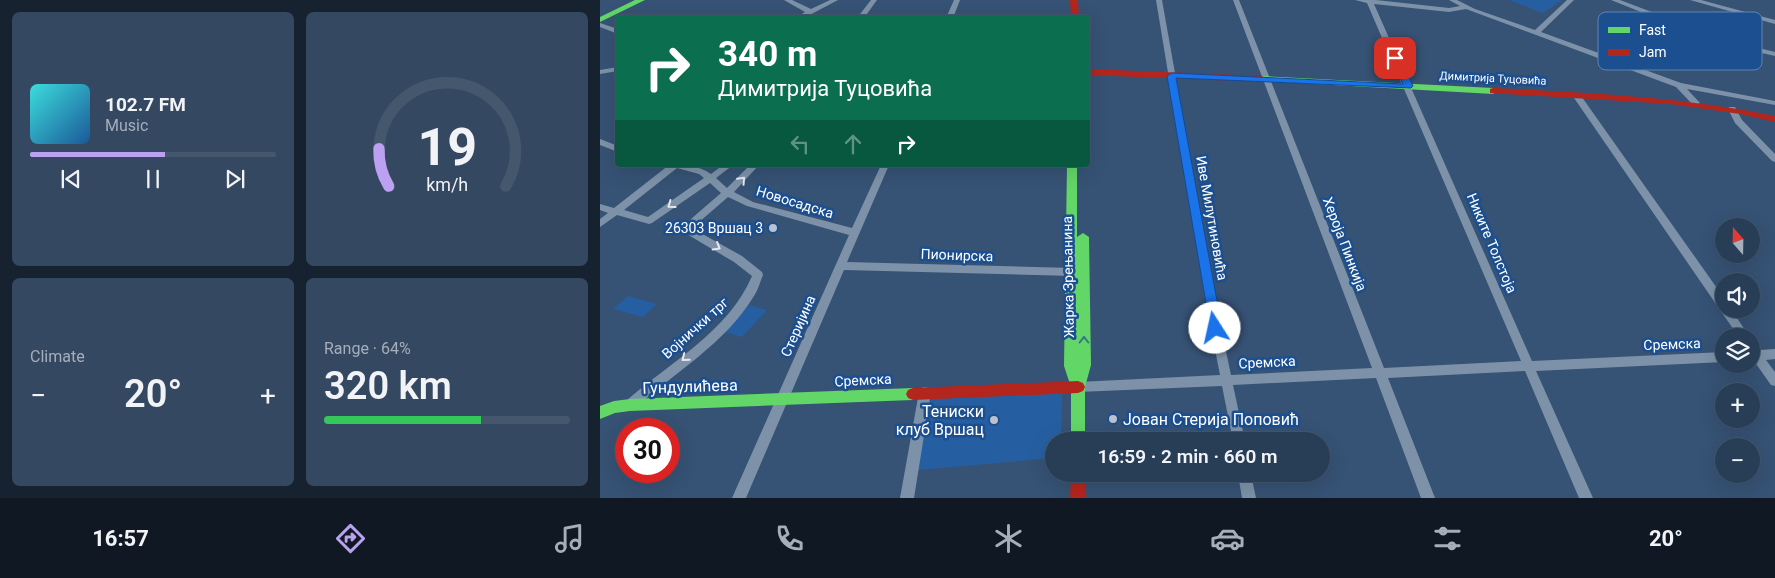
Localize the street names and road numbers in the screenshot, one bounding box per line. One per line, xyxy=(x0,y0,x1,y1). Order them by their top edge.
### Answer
street label: Димитрија Туцовића xyxy=(1439,69,1547,88)
street label: Иве Милутиновића xyxy=(1193,154,1231,282)
street label: Новосадска xyxy=(754,183,836,221)
street label: Никите Толстоја xyxy=(1464,191,1520,295)
street label: Хероја Пинкија xyxy=(1320,195,1370,293)
street label: Жарка Зрењанина xyxy=(1059,216,1077,338)
street label: Пионирска xyxy=(920,246,994,264)
street label: Стеријина xyxy=(777,293,819,359)
street label: Војнички трг xyxy=(659,294,731,362)
street label: Сремска xyxy=(1643,335,1701,353)
street label: Сремска xyxy=(1238,353,1296,371)
street label: Сремска xyxy=(834,371,892,389)
street label: Гундулићева xyxy=(642,375,738,398)

